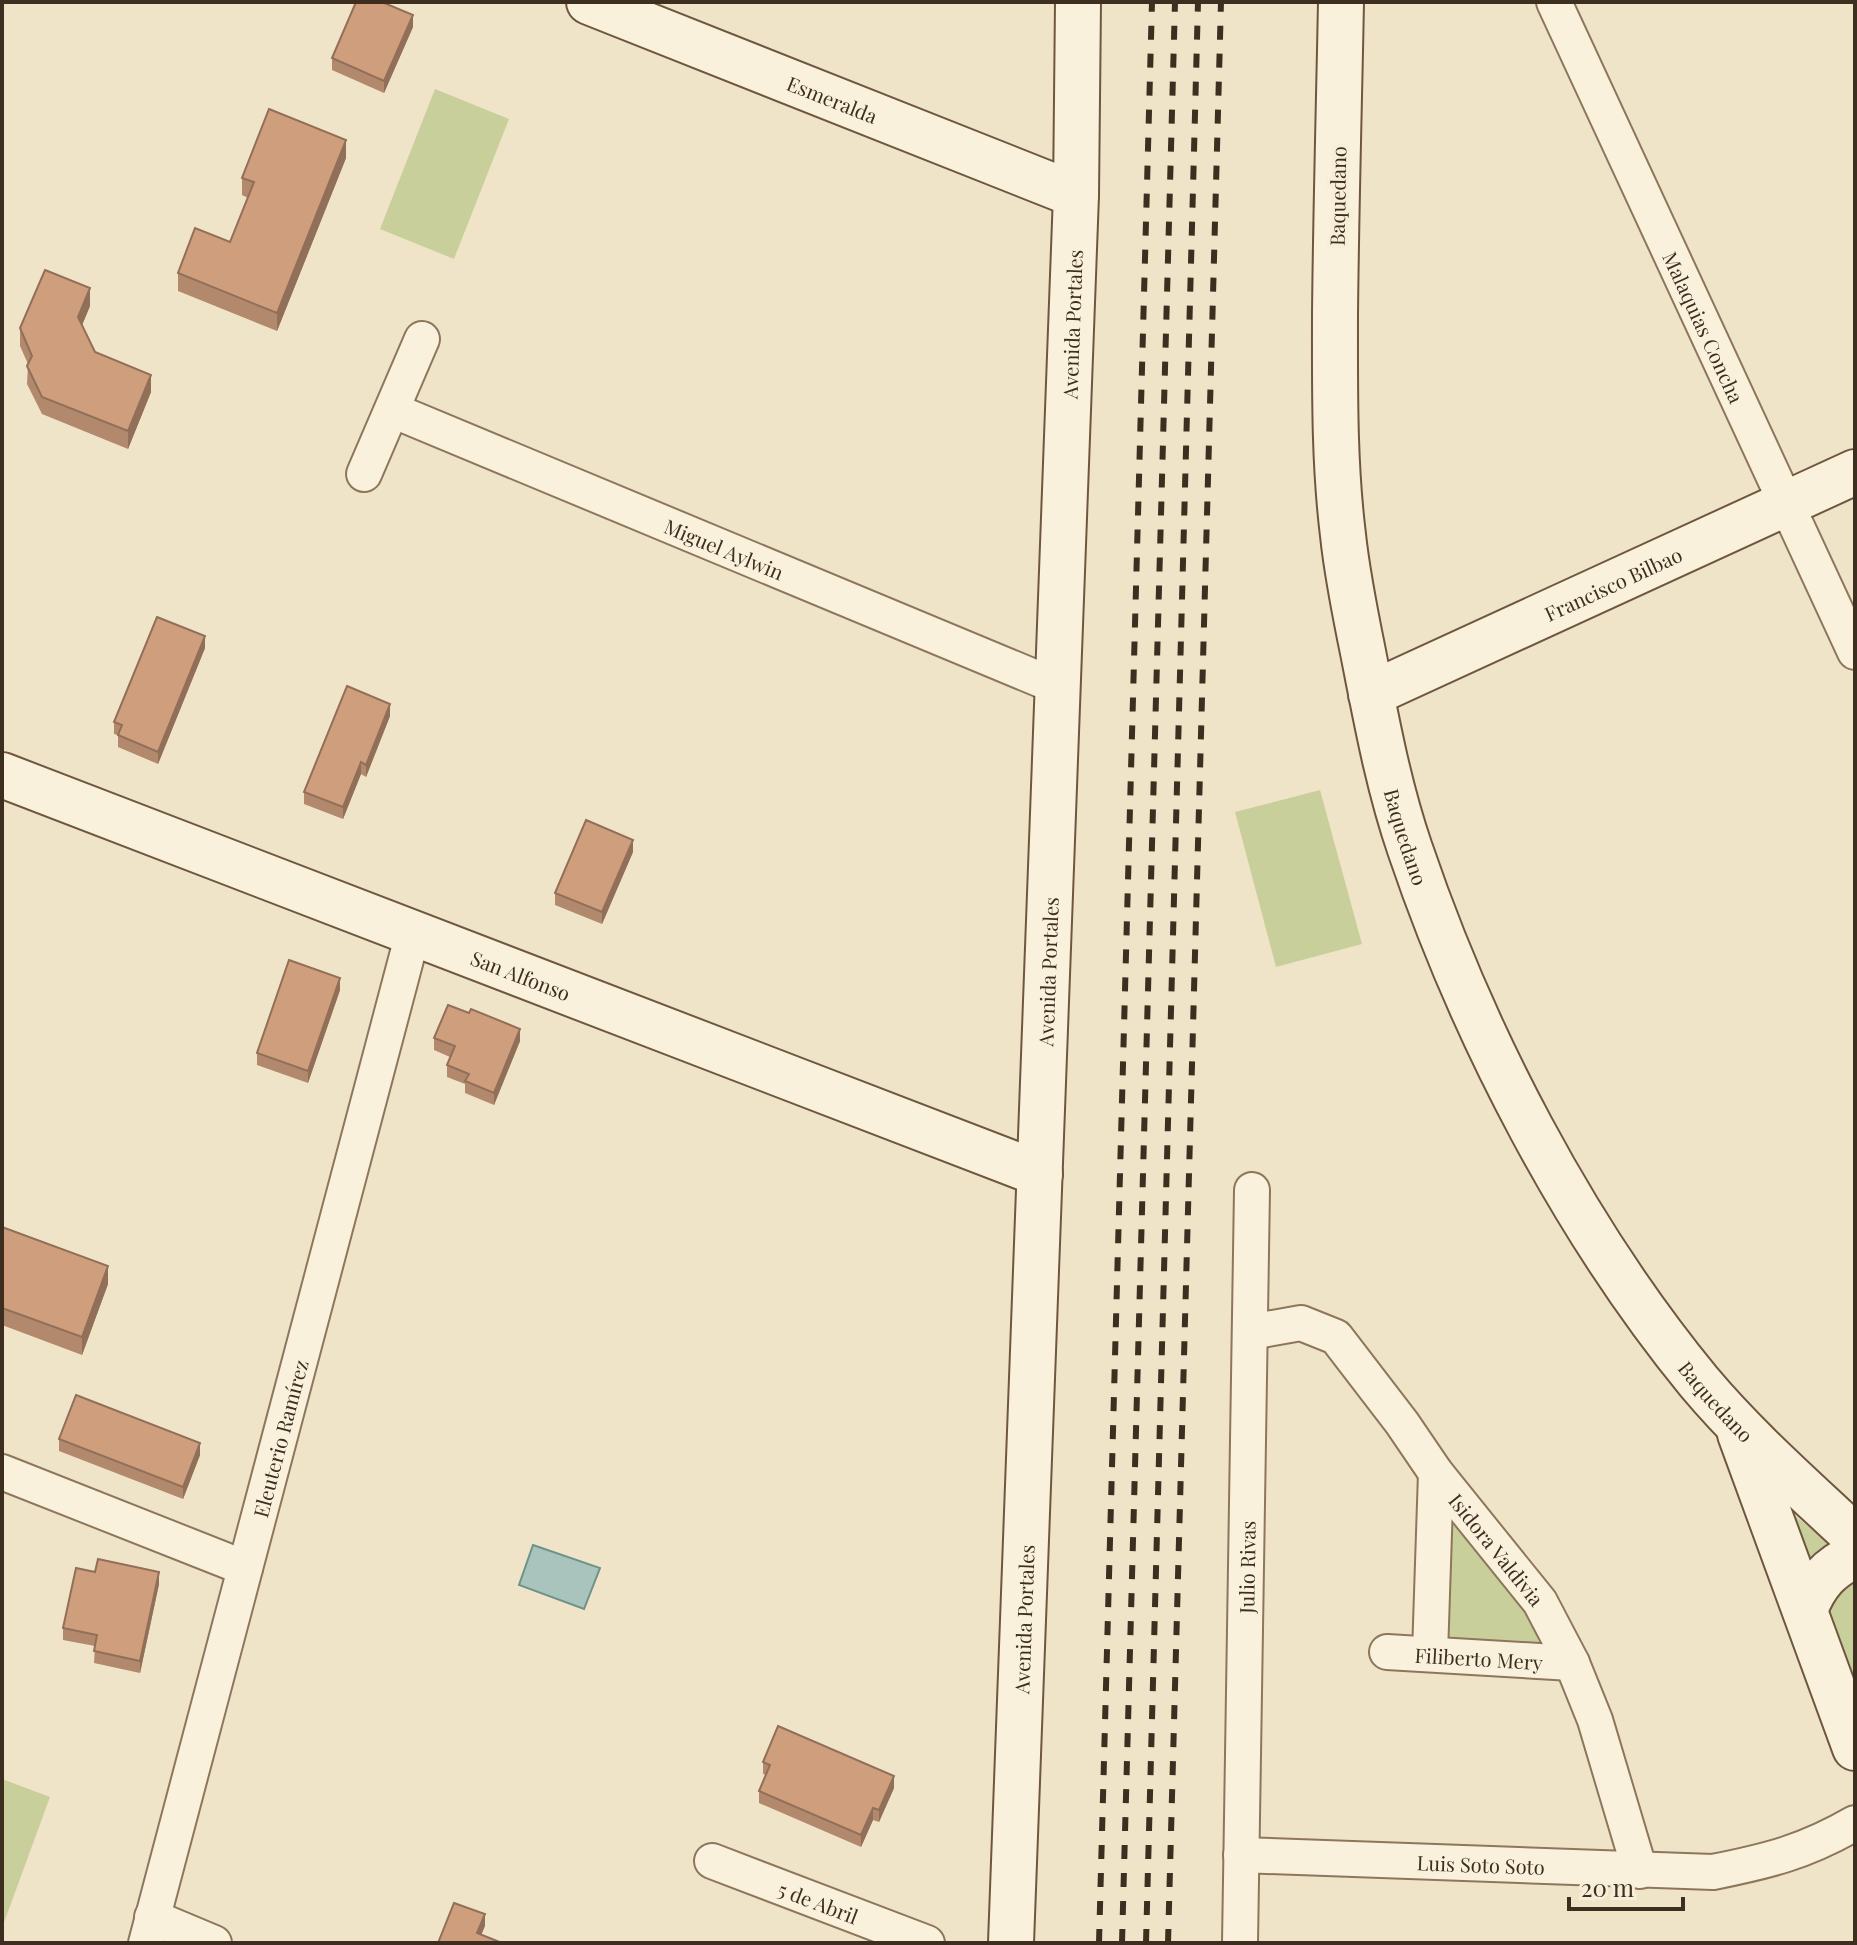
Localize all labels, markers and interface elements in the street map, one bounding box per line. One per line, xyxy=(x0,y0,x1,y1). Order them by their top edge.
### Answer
street label: Esmeralda xyxy=(783,68,882,129)
street label: Baquedano xyxy=(1323,146,1351,246)
street label: Malaquias Concha xyxy=(1658,247,1751,407)
street label: Avenida Portales xyxy=(1055,249,1087,400)
street label: Miguel Aylwin xyxy=(661,511,788,585)
street label: Francisco Bilbao xyxy=(1540,540,1686,626)
street label: Baquedano xyxy=(1379,785,1435,889)
street label: Avenida Portales xyxy=(1031,896,1063,1048)
street label: San Alfonso xyxy=(467,943,575,1006)
street label: Baquedano xyxy=(1673,1355,1760,1447)
street label: Eleuterio Ramírez xyxy=(246,1357,313,1520)
street label: Isidora Valdivia xyxy=(1444,1487,1551,1611)
street label: Julio Rivas xyxy=(1232,1520,1260,1615)
street label: Avenida Portales xyxy=(1007,1544,1039,1695)
street label: Filiberto Mery xyxy=(1414,1640,1544,1675)
street label: Luis Soto Soto xyxy=(1416,1848,1545,1879)
scale bar xyxy=(1569,1861,1683,1911)
text: 20 m xyxy=(1581,1871,1634,1903)
street label: 5 de Abril xyxy=(775,1874,863,1929)

